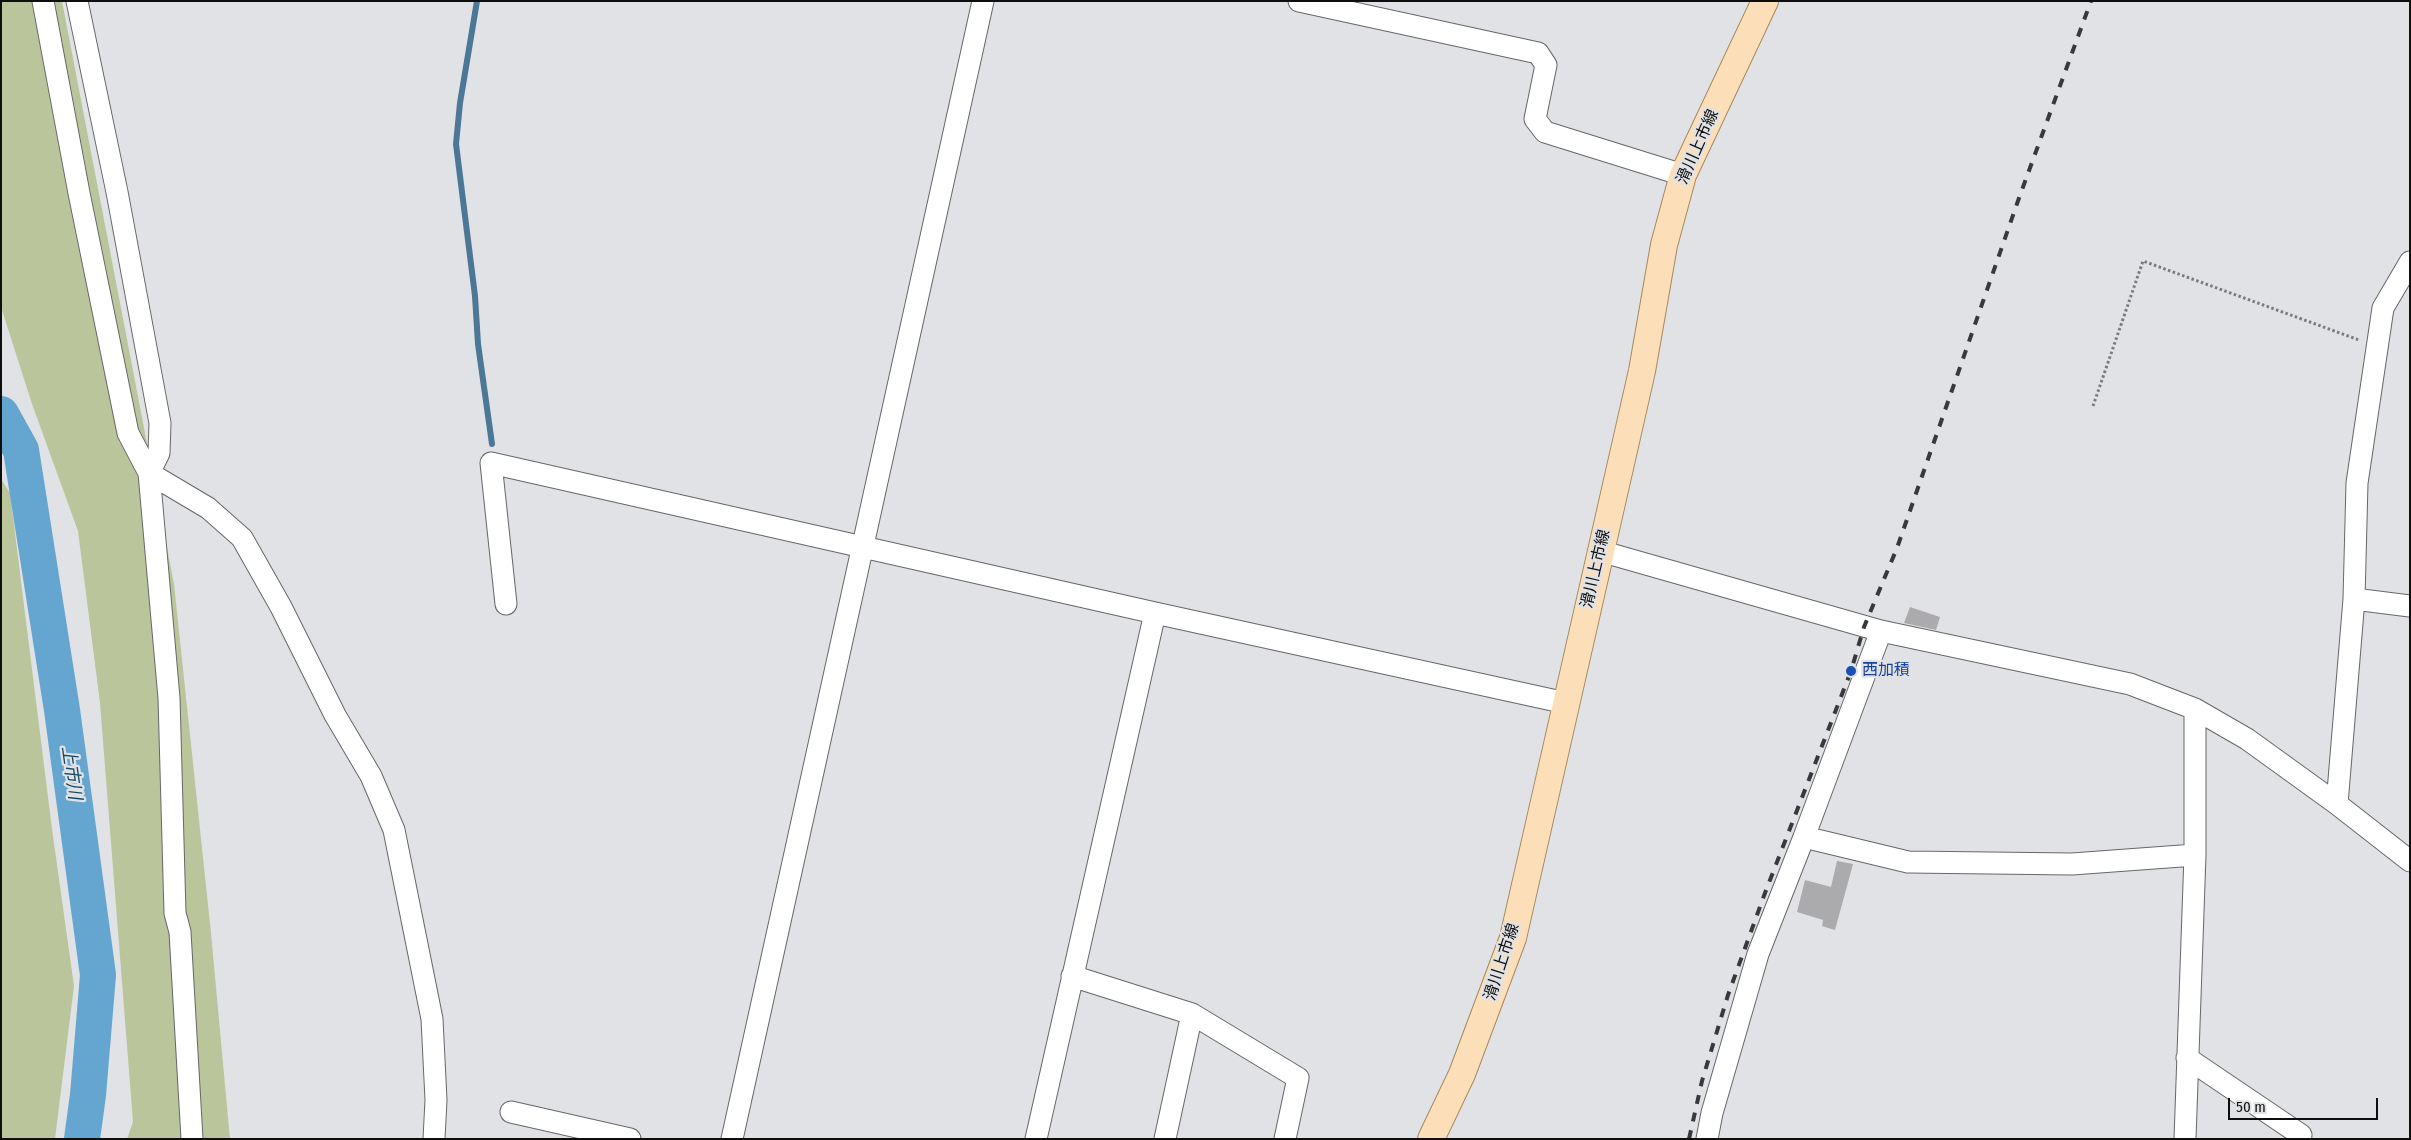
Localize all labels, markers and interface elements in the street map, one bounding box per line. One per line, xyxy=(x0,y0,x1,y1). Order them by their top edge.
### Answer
street label: 滑川上市線 xyxy=(1673,107,1723,187)
street label: 滑川上市線 xyxy=(1578,528,1614,610)
place label: 西加積 xyxy=(1862,661,1910,681)
marker: 西加積 xyxy=(1844,664,1858,678)
water label: 上市川 xyxy=(57,745,85,801)
street label: 滑川上市線 xyxy=(1481,921,1523,1003)
scale bar xyxy=(2231,1088,2381,1120)
text: 50 m xyxy=(2236,1098,2266,1116)

